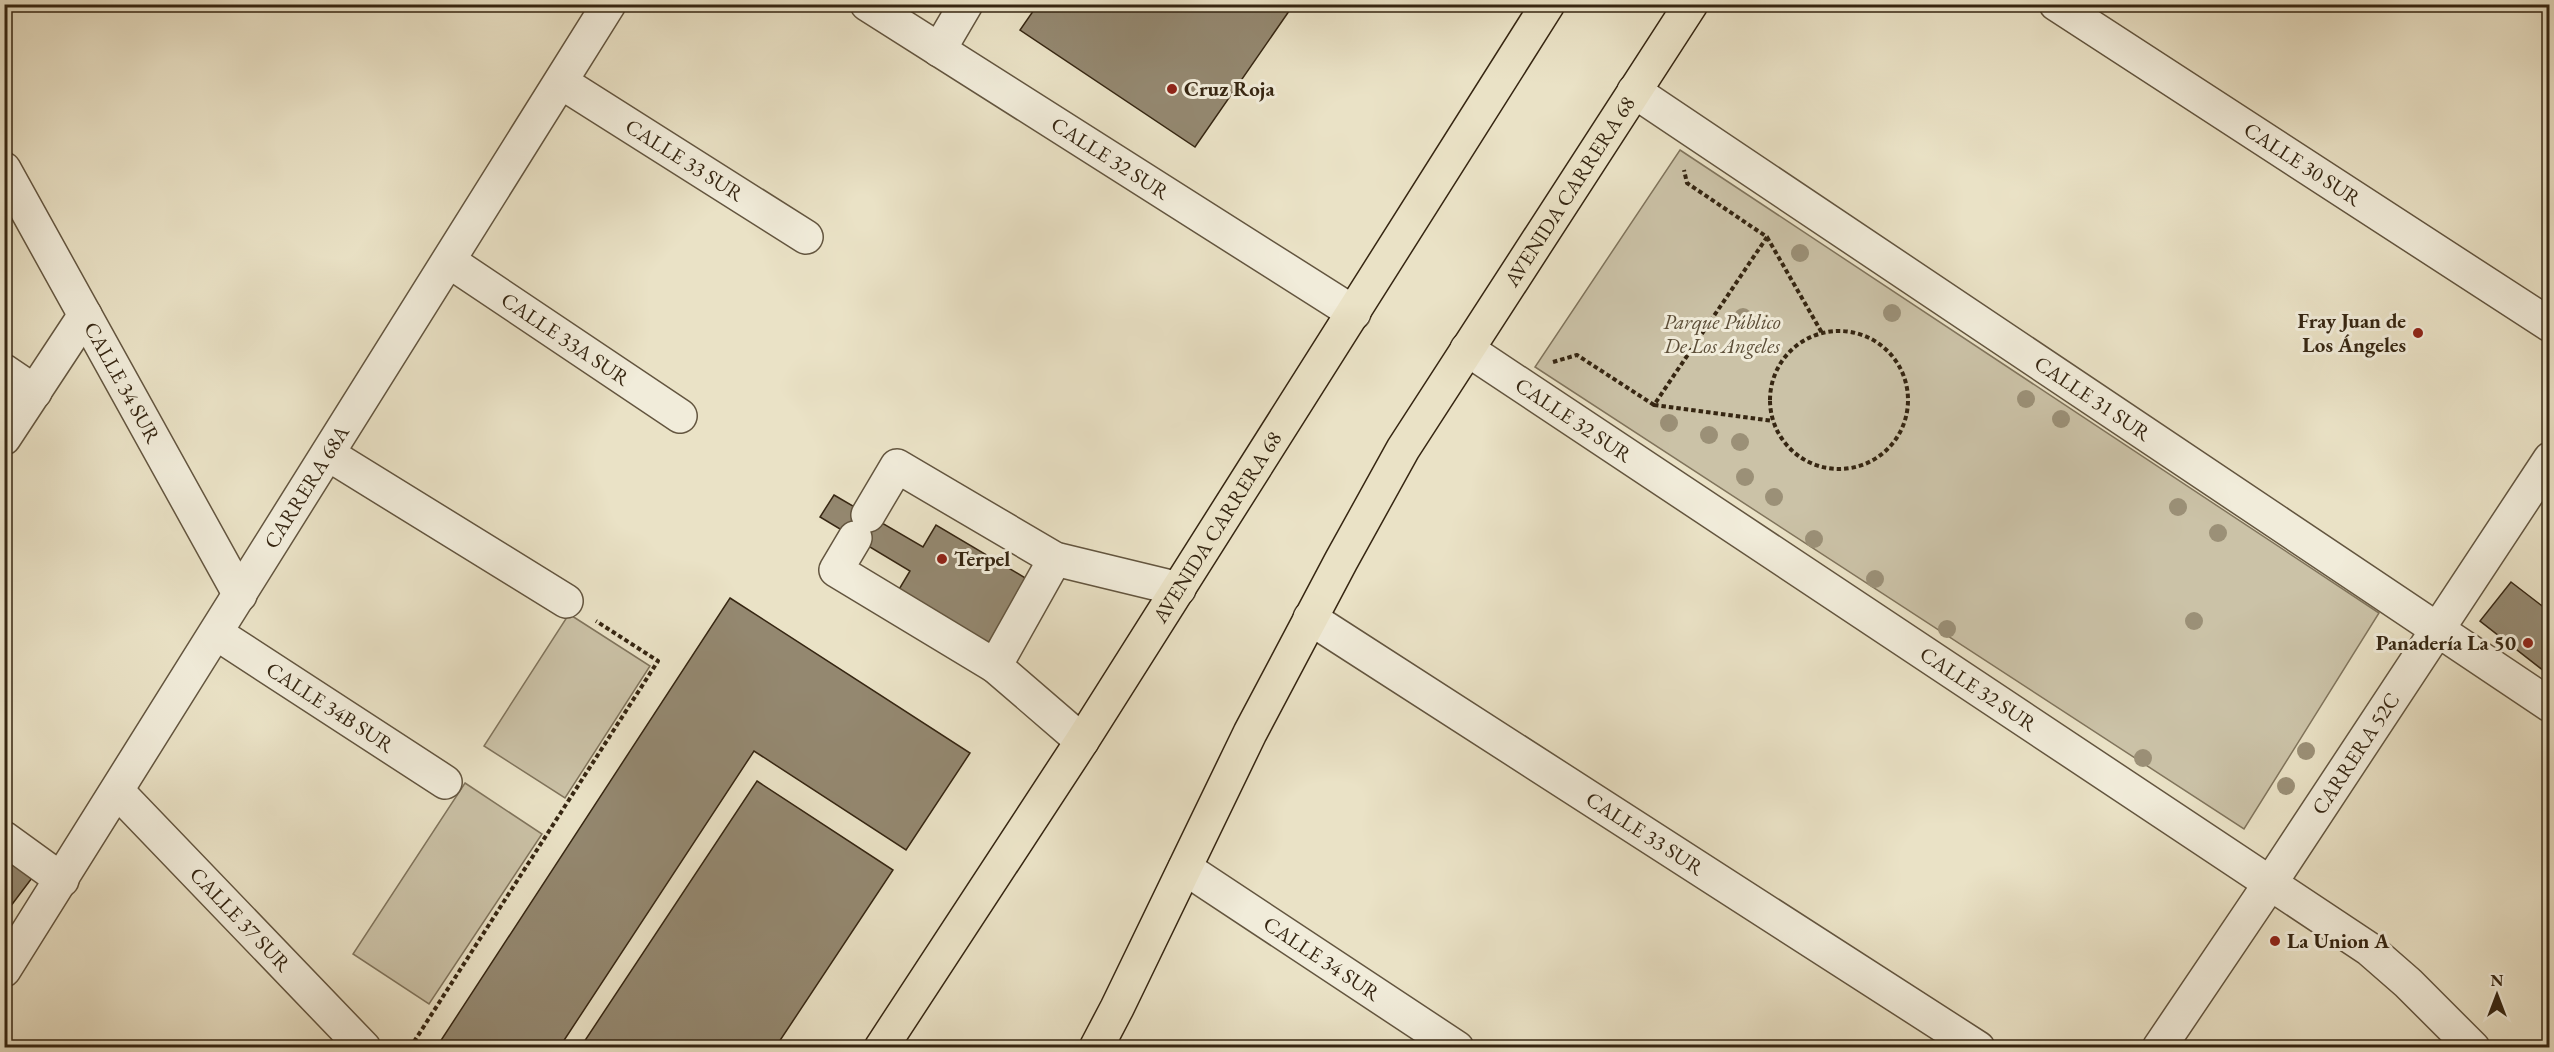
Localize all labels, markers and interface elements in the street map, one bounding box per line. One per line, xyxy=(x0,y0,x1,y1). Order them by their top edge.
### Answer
place label: Cruz Roja xyxy=(1184,75,1275,102)
marker: Cruz Roja xyxy=(1165,82,1179,96)
street label: AVENIDA CARRERA 68 xyxy=(1497,91,1641,292)
street label: CALLE 32 SUR xyxy=(1046,110,1175,206)
street label: CALLE 33 SUR xyxy=(621,112,750,208)
street label: CALLE 30 SUR xyxy=(2239,116,2367,212)
street label: CALLE 33A SUR xyxy=(496,286,636,392)
place label: Fray Juan de Los Ángeles xyxy=(2297,307,2406,358)
park label: Parque Público De Los Angeles xyxy=(1663,308,1781,359)
street label: CALLE 34 SUR xyxy=(78,317,168,449)
marker: Fray Juan de Los Ángeles xyxy=(2411,326,2425,340)
street label: CALLE 31 SUR xyxy=(2029,349,2157,447)
street label: CALLE 32 SUR xyxy=(1510,371,1638,469)
street label: CARRERA 68A xyxy=(257,420,355,553)
street label: AVENIDA CARRERA 68 xyxy=(1146,426,1287,628)
place label: Terpel xyxy=(954,545,1010,572)
marker: Terpel xyxy=(935,552,949,566)
place label: Panadería La 50 xyxy=(2376,629,2516,656)
marker: Panadería La 50 xyxy=(2521,636,2535,650)
street label: CALLE 32 SUR xyxy=(1915,640,2043,738)
street label: CALLE 34B SUR xyxy=(261,655,400,759)
street label: CARRERA 52C xyxy=(2305,687,2405,820)
street label: CALLE 33 SUR xyxy=(1581,785,1710,881)
street label: CALLE 37 SUR xyxy=(184,861,298,978)
street label: CALLE 34 SUR xyxy=(1258,910,1387,1007)
place label: La Union A xyxy=(2287,927,2390,954)
marker: La Union A xyxy=(2268,934,2282,948)
north arrow xyxy=(2467,965,2527,1025)
text: N xyxy=(2491,970,2504,991)

